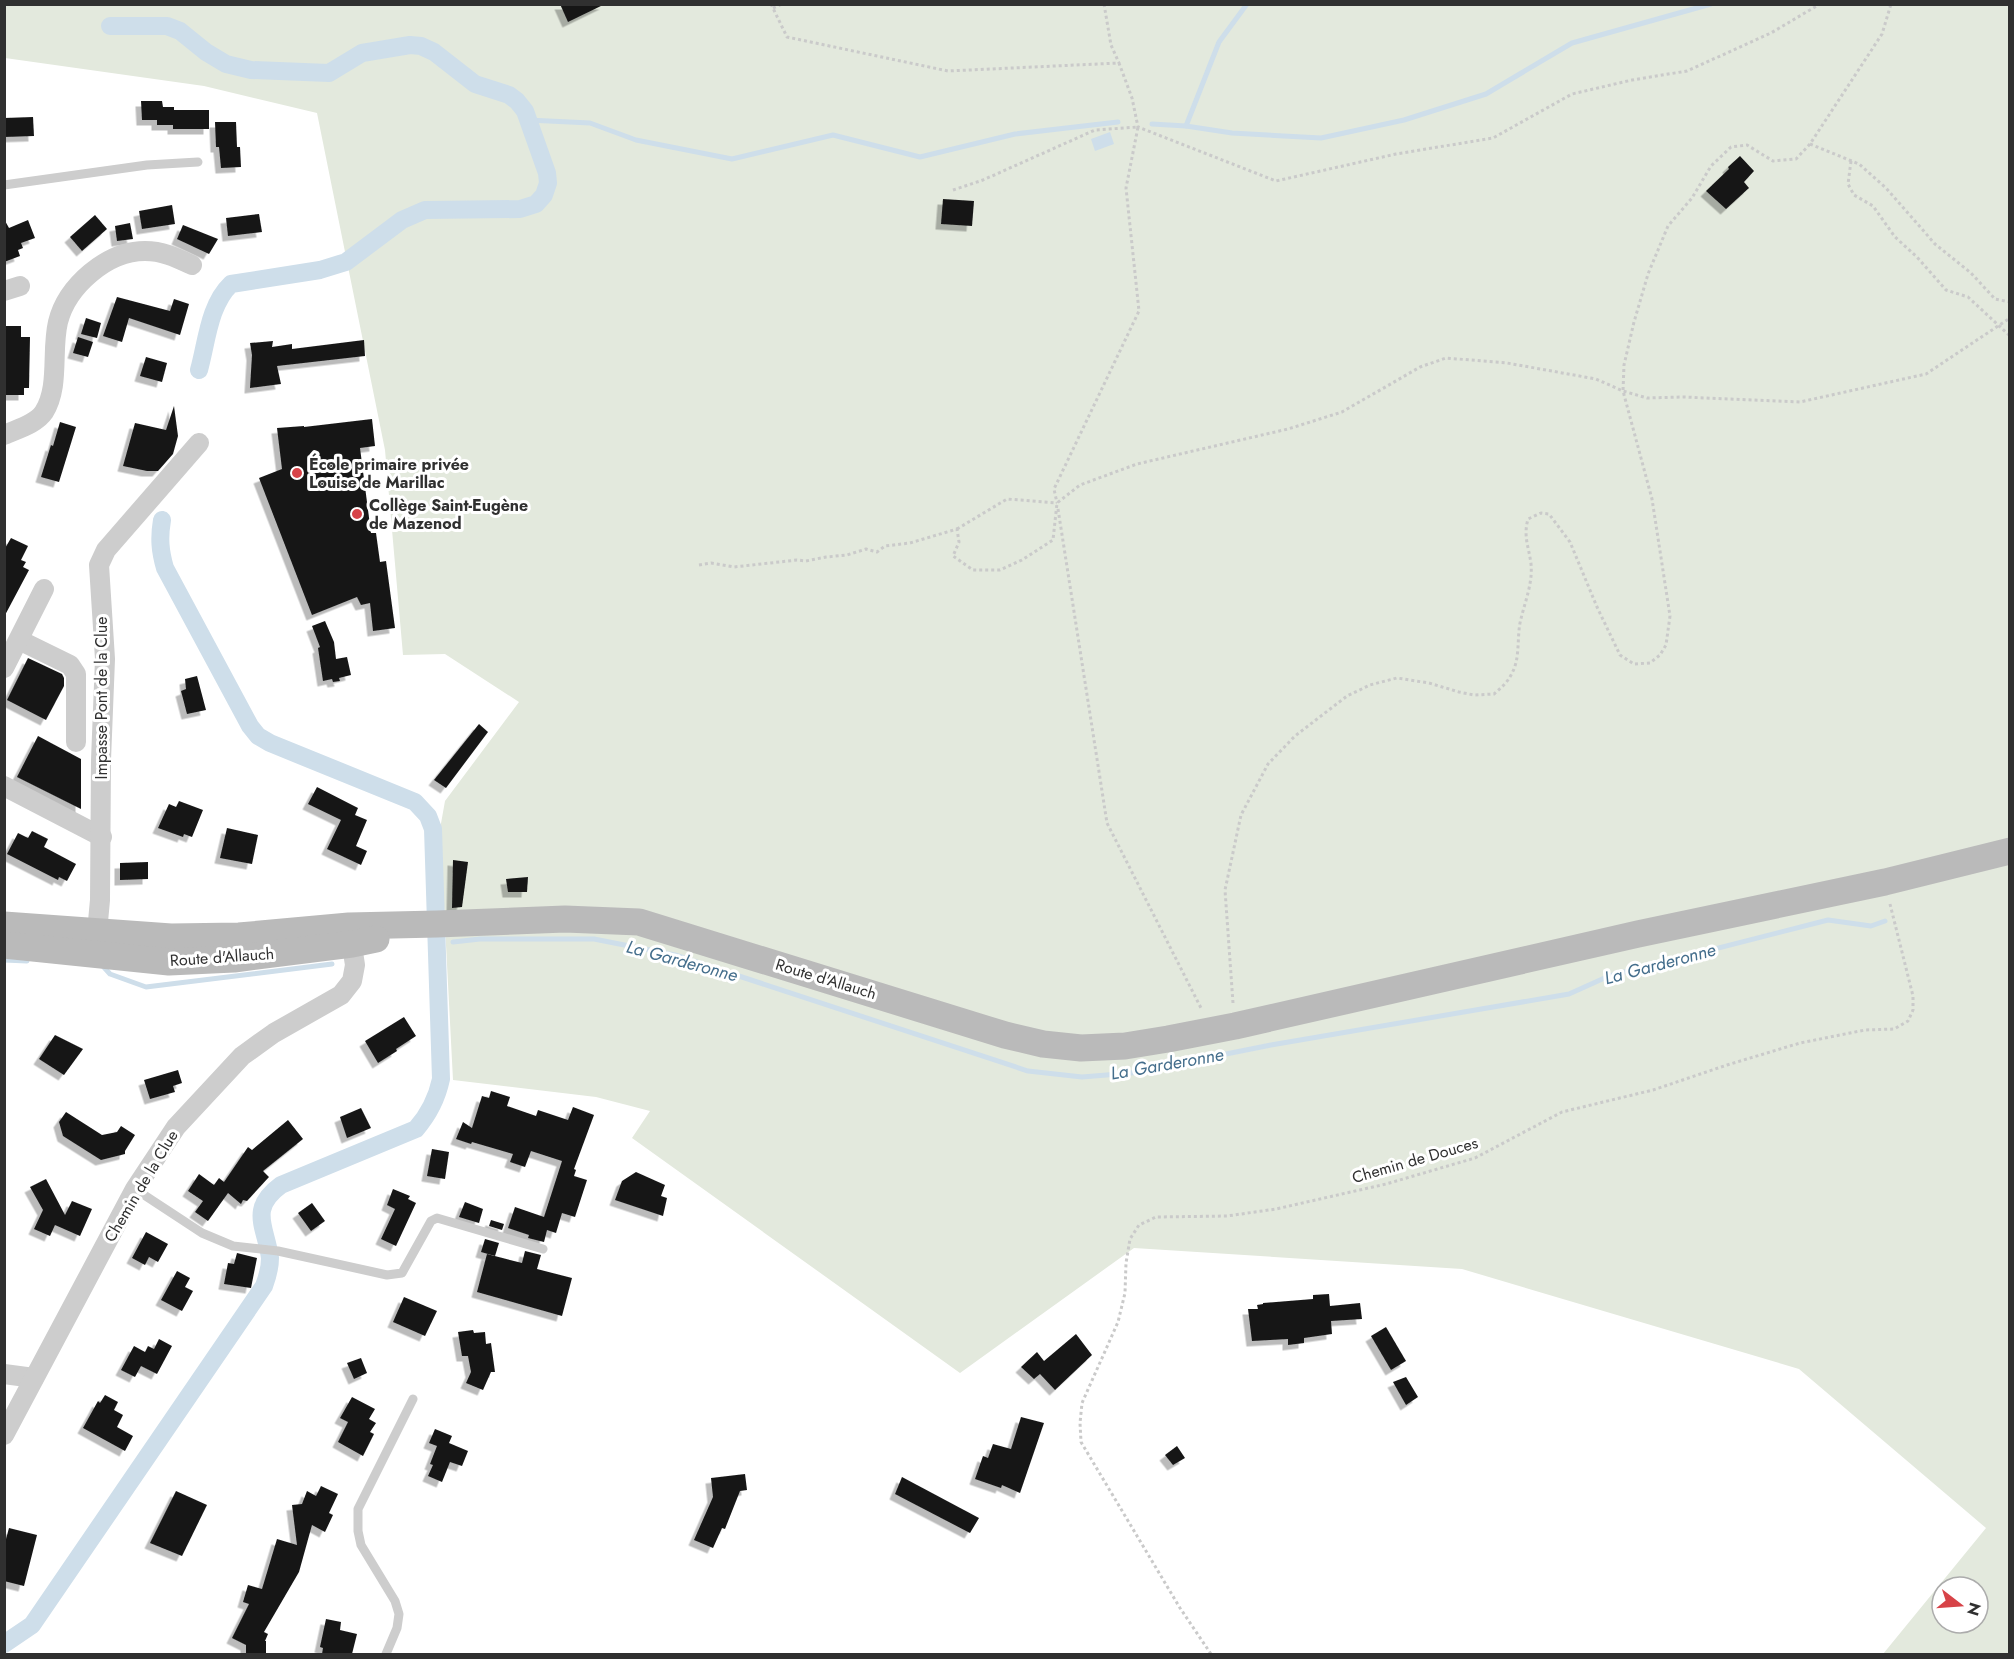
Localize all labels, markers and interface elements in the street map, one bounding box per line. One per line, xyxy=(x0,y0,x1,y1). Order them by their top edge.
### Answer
place label: École primaire privée Louise de Marillac xyxy=(309,453,469,494)
marker: École primaire privée Louise de Marillac xyxy=(290,466,304,480)
place label: Collège Saint-Eugène de Mazenod xyxy=(369,494,528,535)
marker: Collège Saint-Eugène de Mazenod xyxy=(350,507,364,521)
street label: Impasse Pont de la Clue xyxy=(90,617,113,779)
water label: La Garderonne xyxy=(623,934,741,988)
water label: La Garderonne xyxy=(1601,937,1719,991)
street label: Route d'Allauch xyxy=(169,942,275,972)
street label: Route d'Allauch xyxy=(773,953,879,1005)
water label: La Garderonne xyxy=(1108,1041,1226,1087)
street label: Chemin de la Clue xyxy=(98,1126,184,1246)
street label: Chemin de Douces xyxy=(1349,1131,1481,1189)
north arrow xyxy=(1930,1575,1990,1635)
text: N xyxy=(1961,1600,1987,1619)

